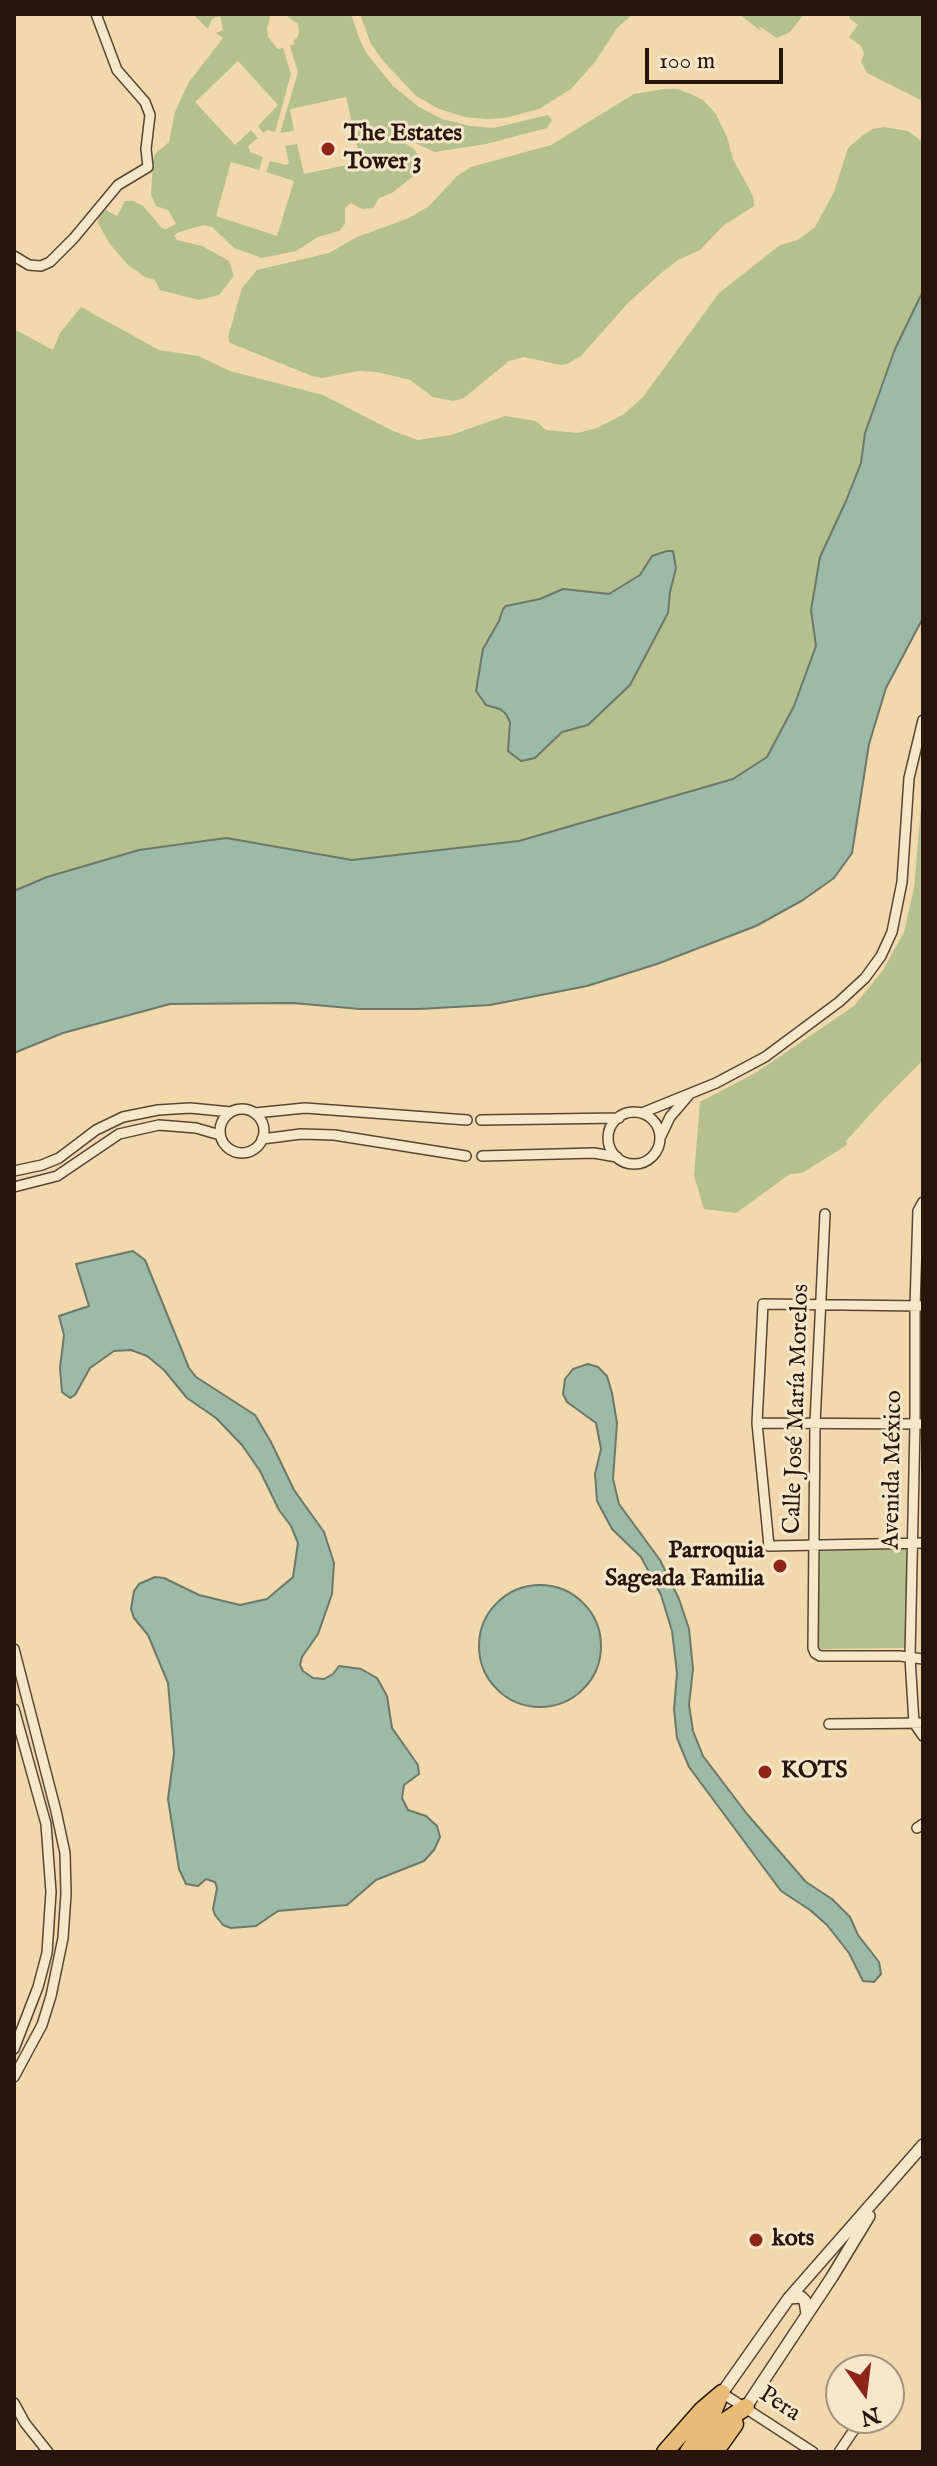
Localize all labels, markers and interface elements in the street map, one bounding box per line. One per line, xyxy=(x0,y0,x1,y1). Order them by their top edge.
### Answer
scale bar xyxy=(649,32,787,82)
text: 100 m xyxy=(659,46,715,77)
place label: The Estates Tower 3 xyxy=(344,121,462,177)
marker: The Estates Tower 3 xyxy=(319,140,337,158)
street label: Calle José María Morelos xyxy=(779,1283,817,1535)
street label: Avenida México xyxy=(878,1390,910,1550)
place label: Parroquia Sageada Familia xyxy=(605,1538,764,1594)
marker: Parroquia Sageada Familia xyxy=(771,1557,789,1575)
place label: KOTS xyxy=(781,1758,848,1786)
marker: KOTS xyxy=(756,1763,774,1781)
place label: kots xyxy=(772,2226,814,2254)
marker: kots xyxy=(747,2231,765,2249)
north arrow xyxy=(825,2354,905,2434)
street label: Pera xyxy=(753,2381,805,2429)
text: N xyxy=(858,2399,883,2431)

